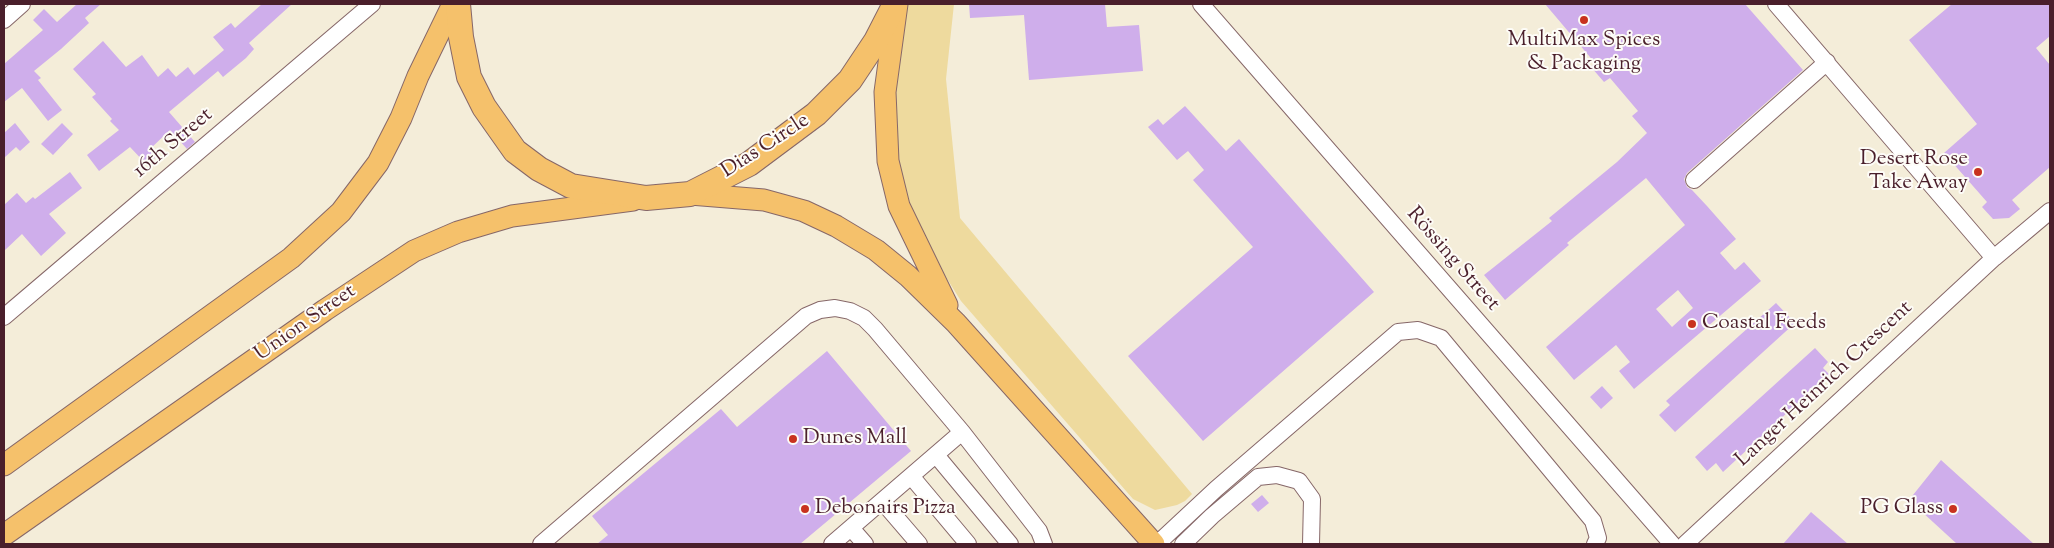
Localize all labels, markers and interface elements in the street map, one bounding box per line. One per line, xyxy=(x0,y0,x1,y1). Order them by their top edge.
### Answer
marker: MultiMax Spices & Packaging xyxy=(1578,14,1590,26)
place label: MultiMax Spices & Packaging xyxy=(1508,28,1660,78)
street label: 16th Street xyxy=(129,104,219,184)
street label: Dias Circle xyxy=(717,109,815,185)
place label: Desert Rose Take Away xyxy=(1860,147,1968,197)
marker: Desert Rose Take Away xyxy=(1972,166,1984,178)
street label: Rössing Street xyxy=(1400,203,1504,317)
street label: Union Street xyxy=(250,280,362,368)
street label: Langer Heinrich Crescent xyxy=(1731,296,1919,474)
place label: Coastal Feeds xyxy=(1702,311,1826,337)
marker: Coastal Feeds xyxy=(1686,318,1698,330)
place label: Dunes Mall xyxy=(803,426,907,452)
marker: Dunes Mall xyxy=(787,433,799,445)
place label: Debonairs Pizza xyxy=(815,496,956,522)
place label: PG Glass xyxy=(1860,496,1943,522)
marker: Debonairs Pizza xyxy=(799,503,811,515)
marker: PG Glass xyxy=(1947,503,1959,515)

